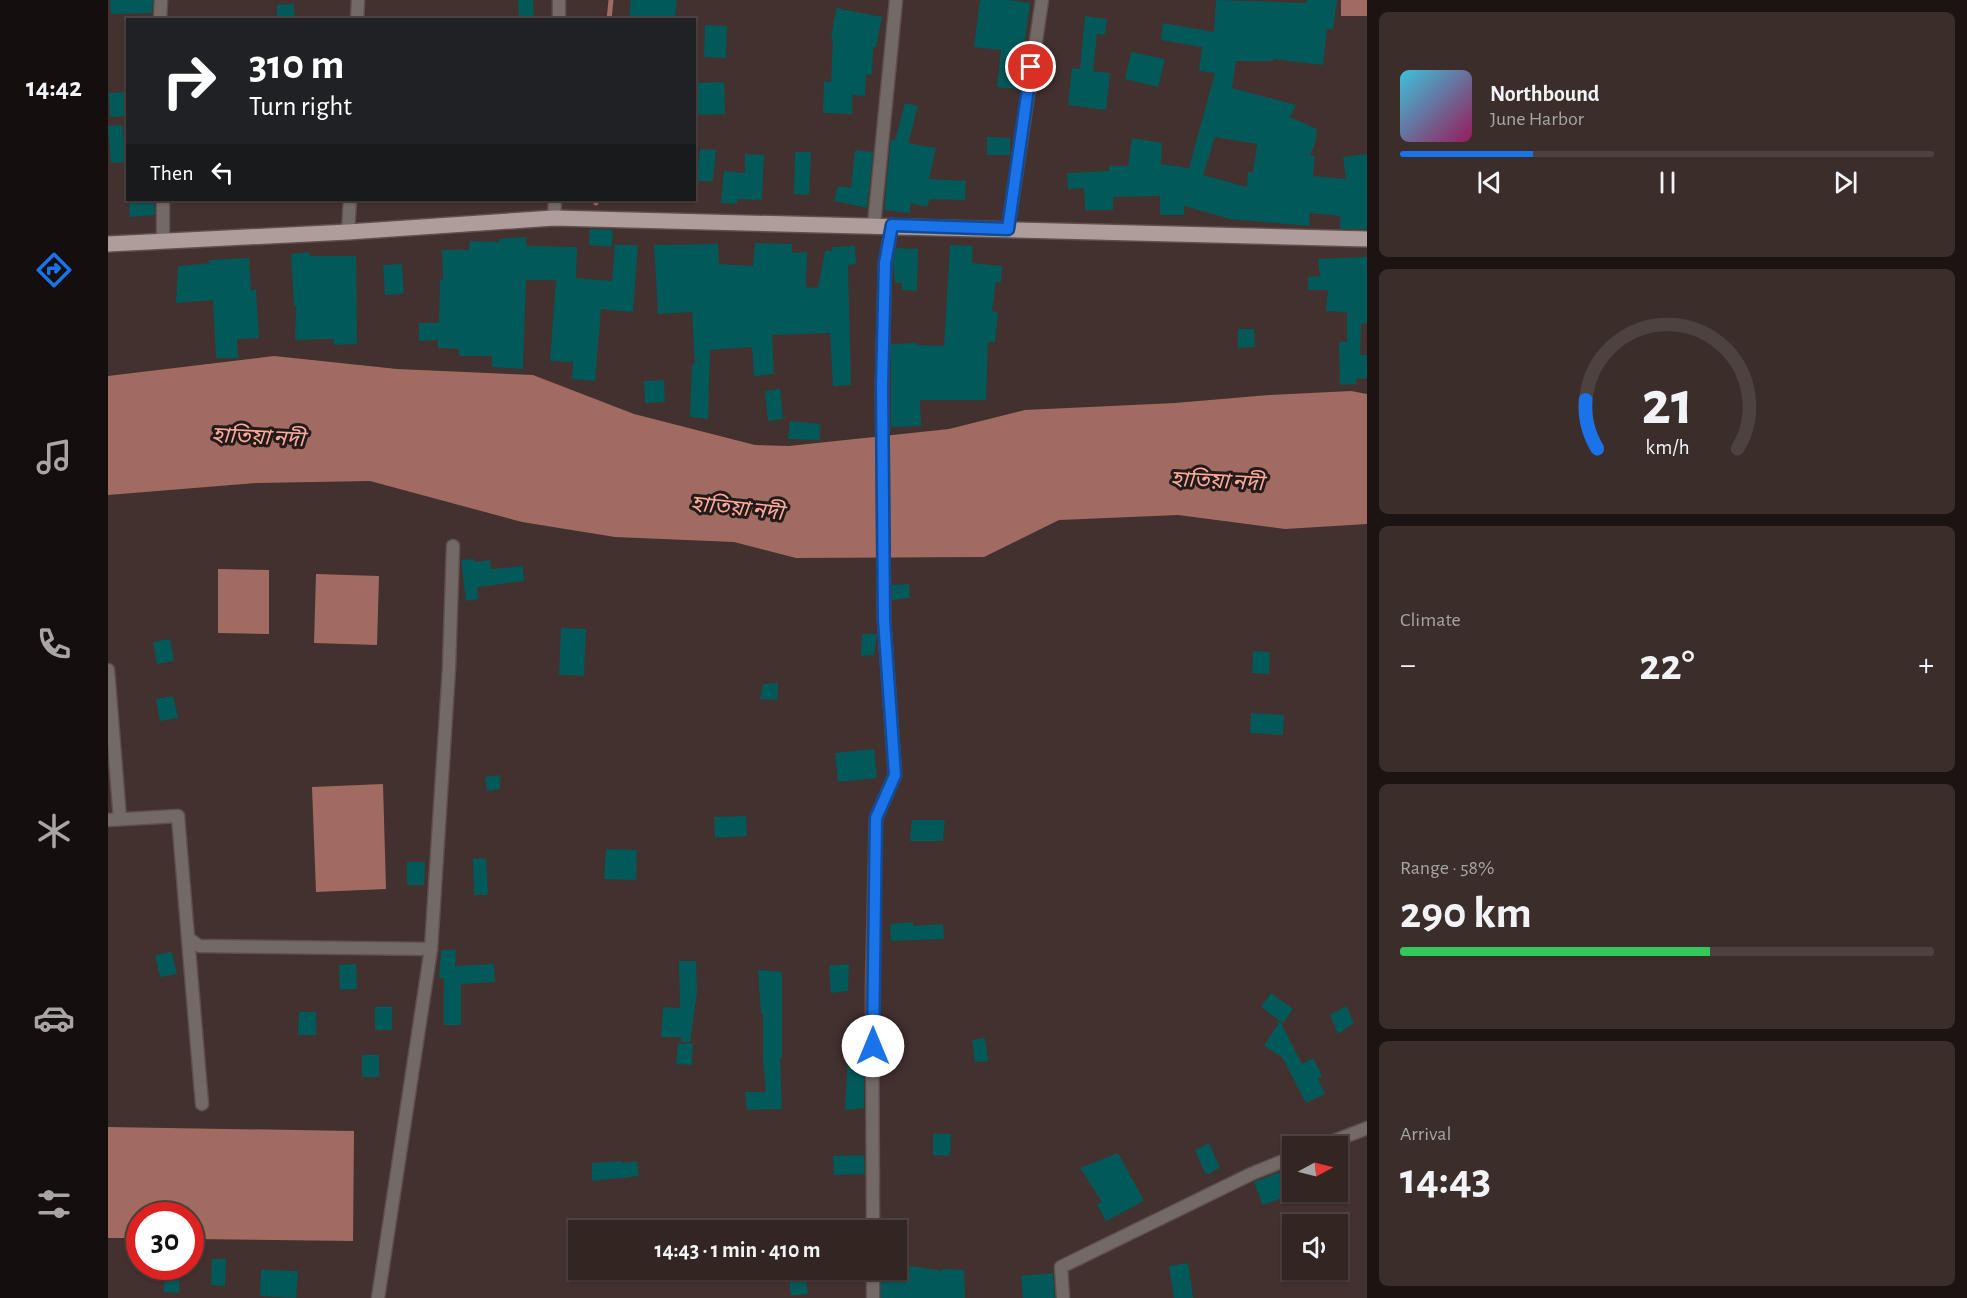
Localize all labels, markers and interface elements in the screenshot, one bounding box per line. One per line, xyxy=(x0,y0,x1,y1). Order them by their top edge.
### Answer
pin xyxy=(1005,41,1056,92)
icon: right xyxy=(150,42,228,120)
text: 310 m xyxy=(249,44,344,86)
icon: arrive xyxy=(1014,50,1047,83)
text: 14:42 xyxy=(26,74,82,101)
text: Northbound xyxy=(1490,83,1599,105)
text: Turn right xyxy=(249,93,352,120)
text: June Harbor xyxy=(1490,109,1584,129)
icon: left xyxy=(206,156,239,189)
text: Then xyxy=(150,162,194,184)
icon: previous xyxy=(1473,166,1506,199)
icon: pause xyxy=(1651,166,1684,199)
icon: next xyxy=(1829,166,1862,199)
icon: directions xyxy=(33,249,75,291)
text: 21 xyxy=(1641,373,1693,435)
water label: হাতিয়া নদী xyxy=(211,422,309,451)
icon: music xyxy=(33,436,75,478)
text: km/h xyxy=(1645,437,1689,458)
water label: হাতিয়া নদী xyxy=(1170,466,1268,495)
water label: হাতিয়া নদী xyxy=(689,490,789,524)
text: Climate xyxy=(1400,610,1461,630)
icon: phone xyxy=(33,623,75,665)
text: 22° xyxy=(1639,643,1695,688)
text: − xyxy=(1400,649,1416,682)
text: + xyxy=(1918,649,1934,682)
icon: climate xyxy=(33,810,75,852)
text: Range · 58% xyxy=(1400,858,1495,878)
text: 290 km xyxy=(1400,891,1532,936)
icon: car xyxy=(33,997,75,1039)
position arrow xyxy=(841,1014,905,1078)
text: Arrival xyxy=(1400,1124,1451,1144)
north arrow xyxy=(1282,1136,1348,1202)
map controls xyxy=(1282,1136,1348,1280)
text: 14:43 xyxy=(1400,1157,1491,1202)
icon: filters xyxy=(33,1183,75,1225)
speed limit sign: 30 xyxy=(126,1202,204,1280)
button: sound xyxy=(1282,1214,1348,1280)
text: 14:43 · 1 min · 410 m xyxy=(655,1239,820,1261)

